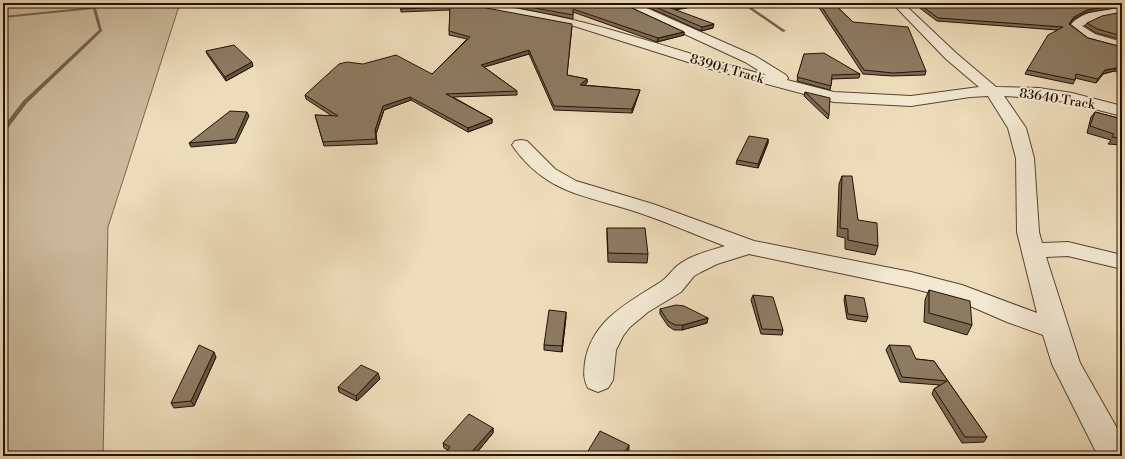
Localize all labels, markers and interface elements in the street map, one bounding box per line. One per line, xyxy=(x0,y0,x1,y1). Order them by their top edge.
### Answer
street label: 83904 Track xyxy=(688,51,767,88)
street label: 83640 Track xyxy=(1018,85,1097,113)

